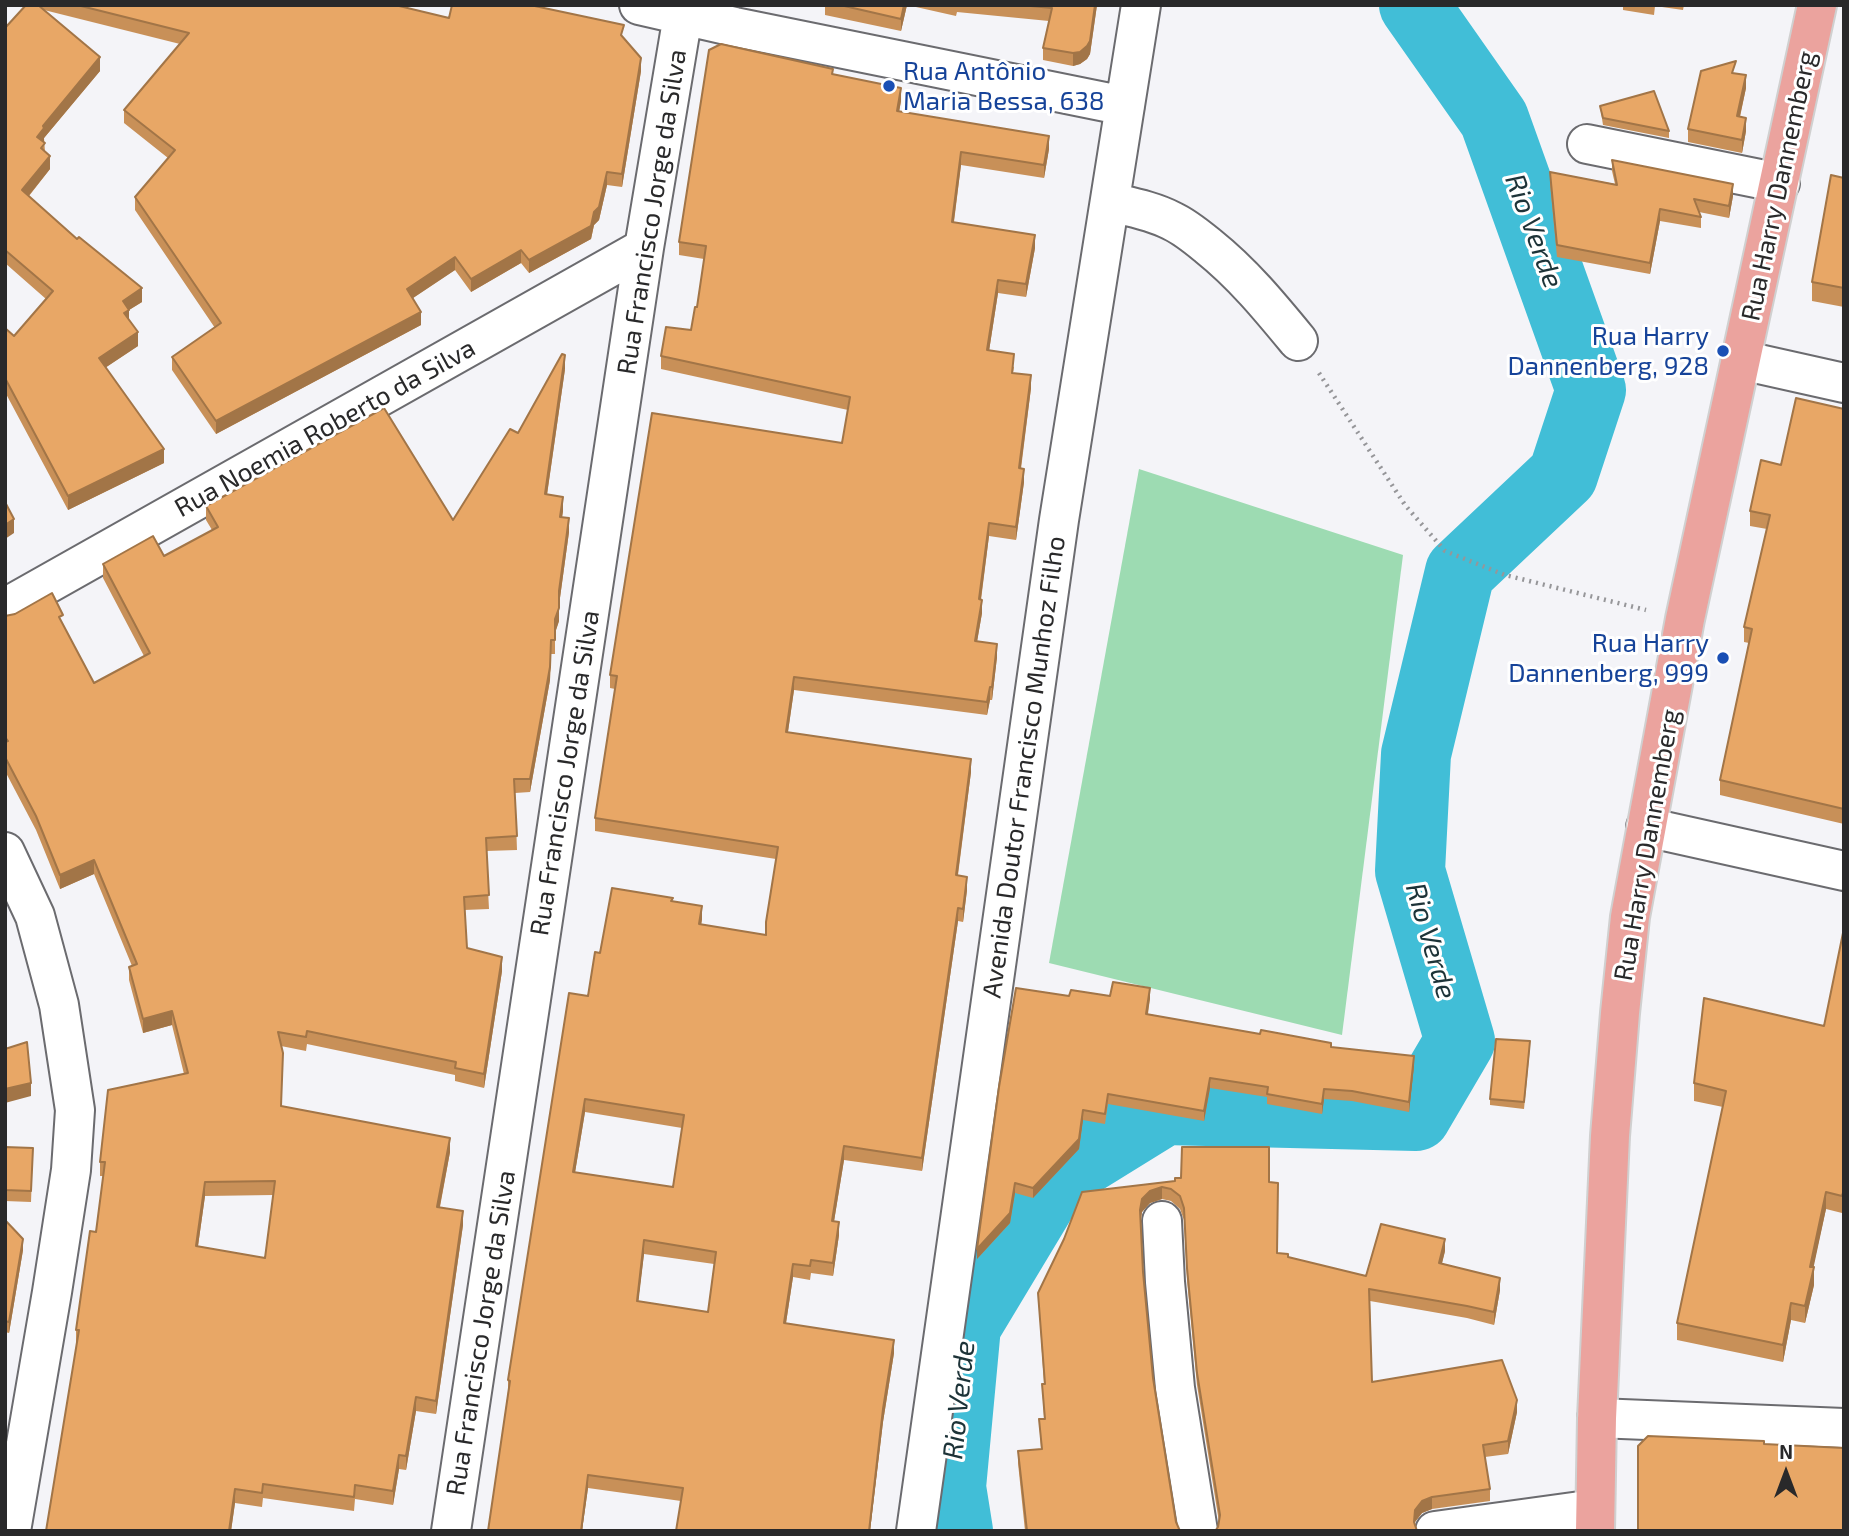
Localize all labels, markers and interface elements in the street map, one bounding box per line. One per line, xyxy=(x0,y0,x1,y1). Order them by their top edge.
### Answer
street label: Rua Francisco Jorge da Silva xyxy=(611,47,693,377)
street label: Rua Harry Dannemberg xyxy=(1735,48,1823,324)
place label: Rua Antônio Maria Bessa, 638 xyxy=(903,55,1105,116)
marker: Rua Antônio Maria Bessa, 638 xyxy=(881,78,897,94)
water label: Rio Verde xyxy=(1498,169,1570,293)
place label: Rua Harry Dannenberg, 928 xyxy=(1508,320,1709,382)
street label: Rua Noemia Roberto da Silva xyxy=(169,332,481,524)
marker: Rua Harry Dannenberg, 928 xyxy=(1715,343,1731,359)
street label: Avenida Doutor Francisco Munhoz Filho xyxy=(976,534,1072,1000)
street label: Rua Francisco Jorge da Silva xyxy=(524,608,606,938)
place label: Rua Harry Dannenberg, 999 xyxy=(1508,627,1709,688)
marker: Rua Harry Dannenberg, 999 xyxy=(1715,650,1731,666)
street label: Rua Harry Dannemberg xyxy=(1608,707,1686,983)
water label: Rio Verde xyxy=(1398,879,1464,1003)
street label: Rua Francisco Jorge da Silva xyxy=(440,1168,522,1498)
water label: Rio Verde xyxy=(936,1339,982,1461)
north arrow xyxy=(1751,1438,1821,1508)
text: N xyxy=(1779,1440,1793,1463)

